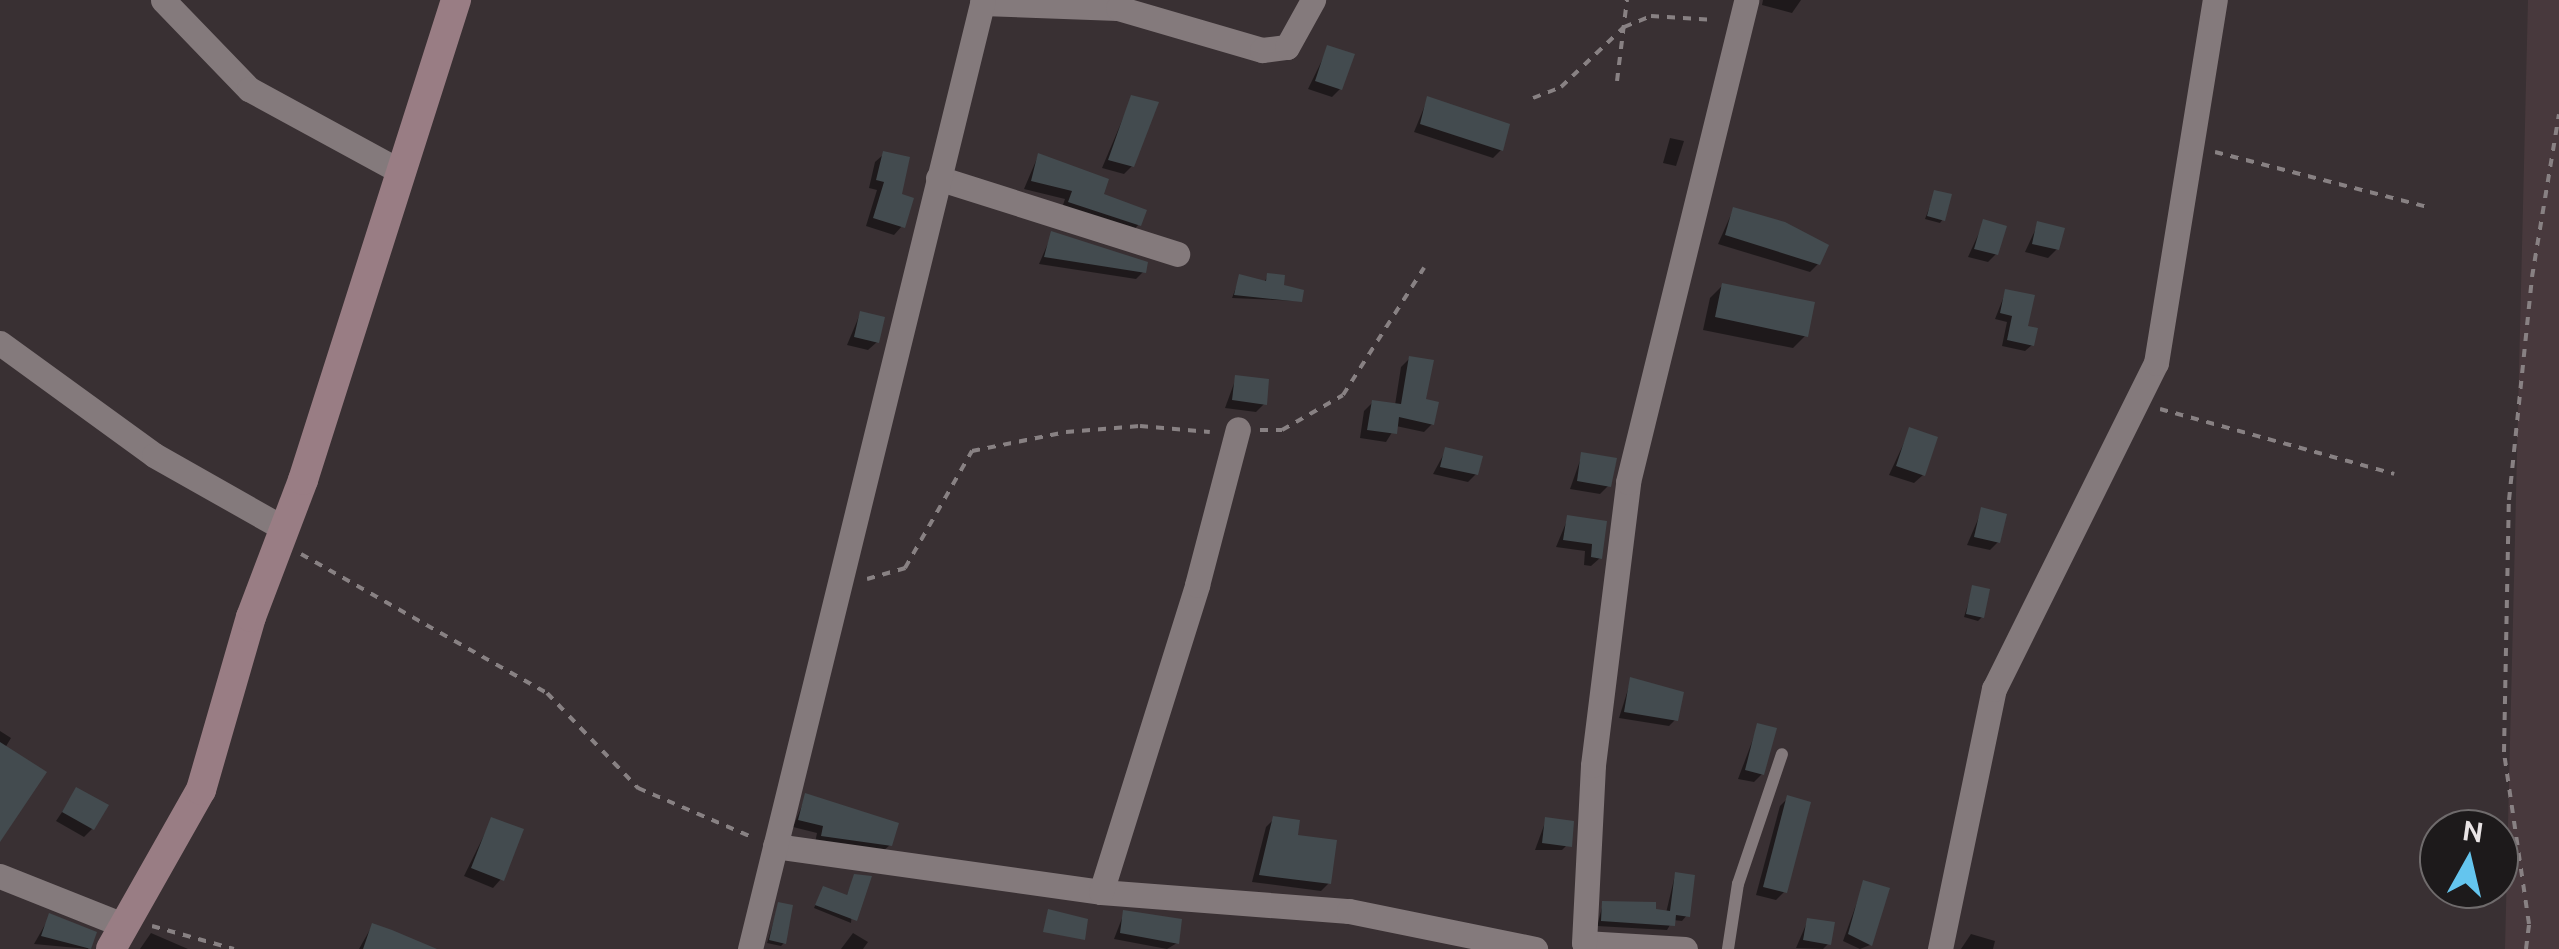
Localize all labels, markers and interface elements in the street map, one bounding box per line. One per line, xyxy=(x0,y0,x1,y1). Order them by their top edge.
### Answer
north arrow xyxy=(2419,809,2519,909)
text: N xyxy=(2460,814,2485,848)

